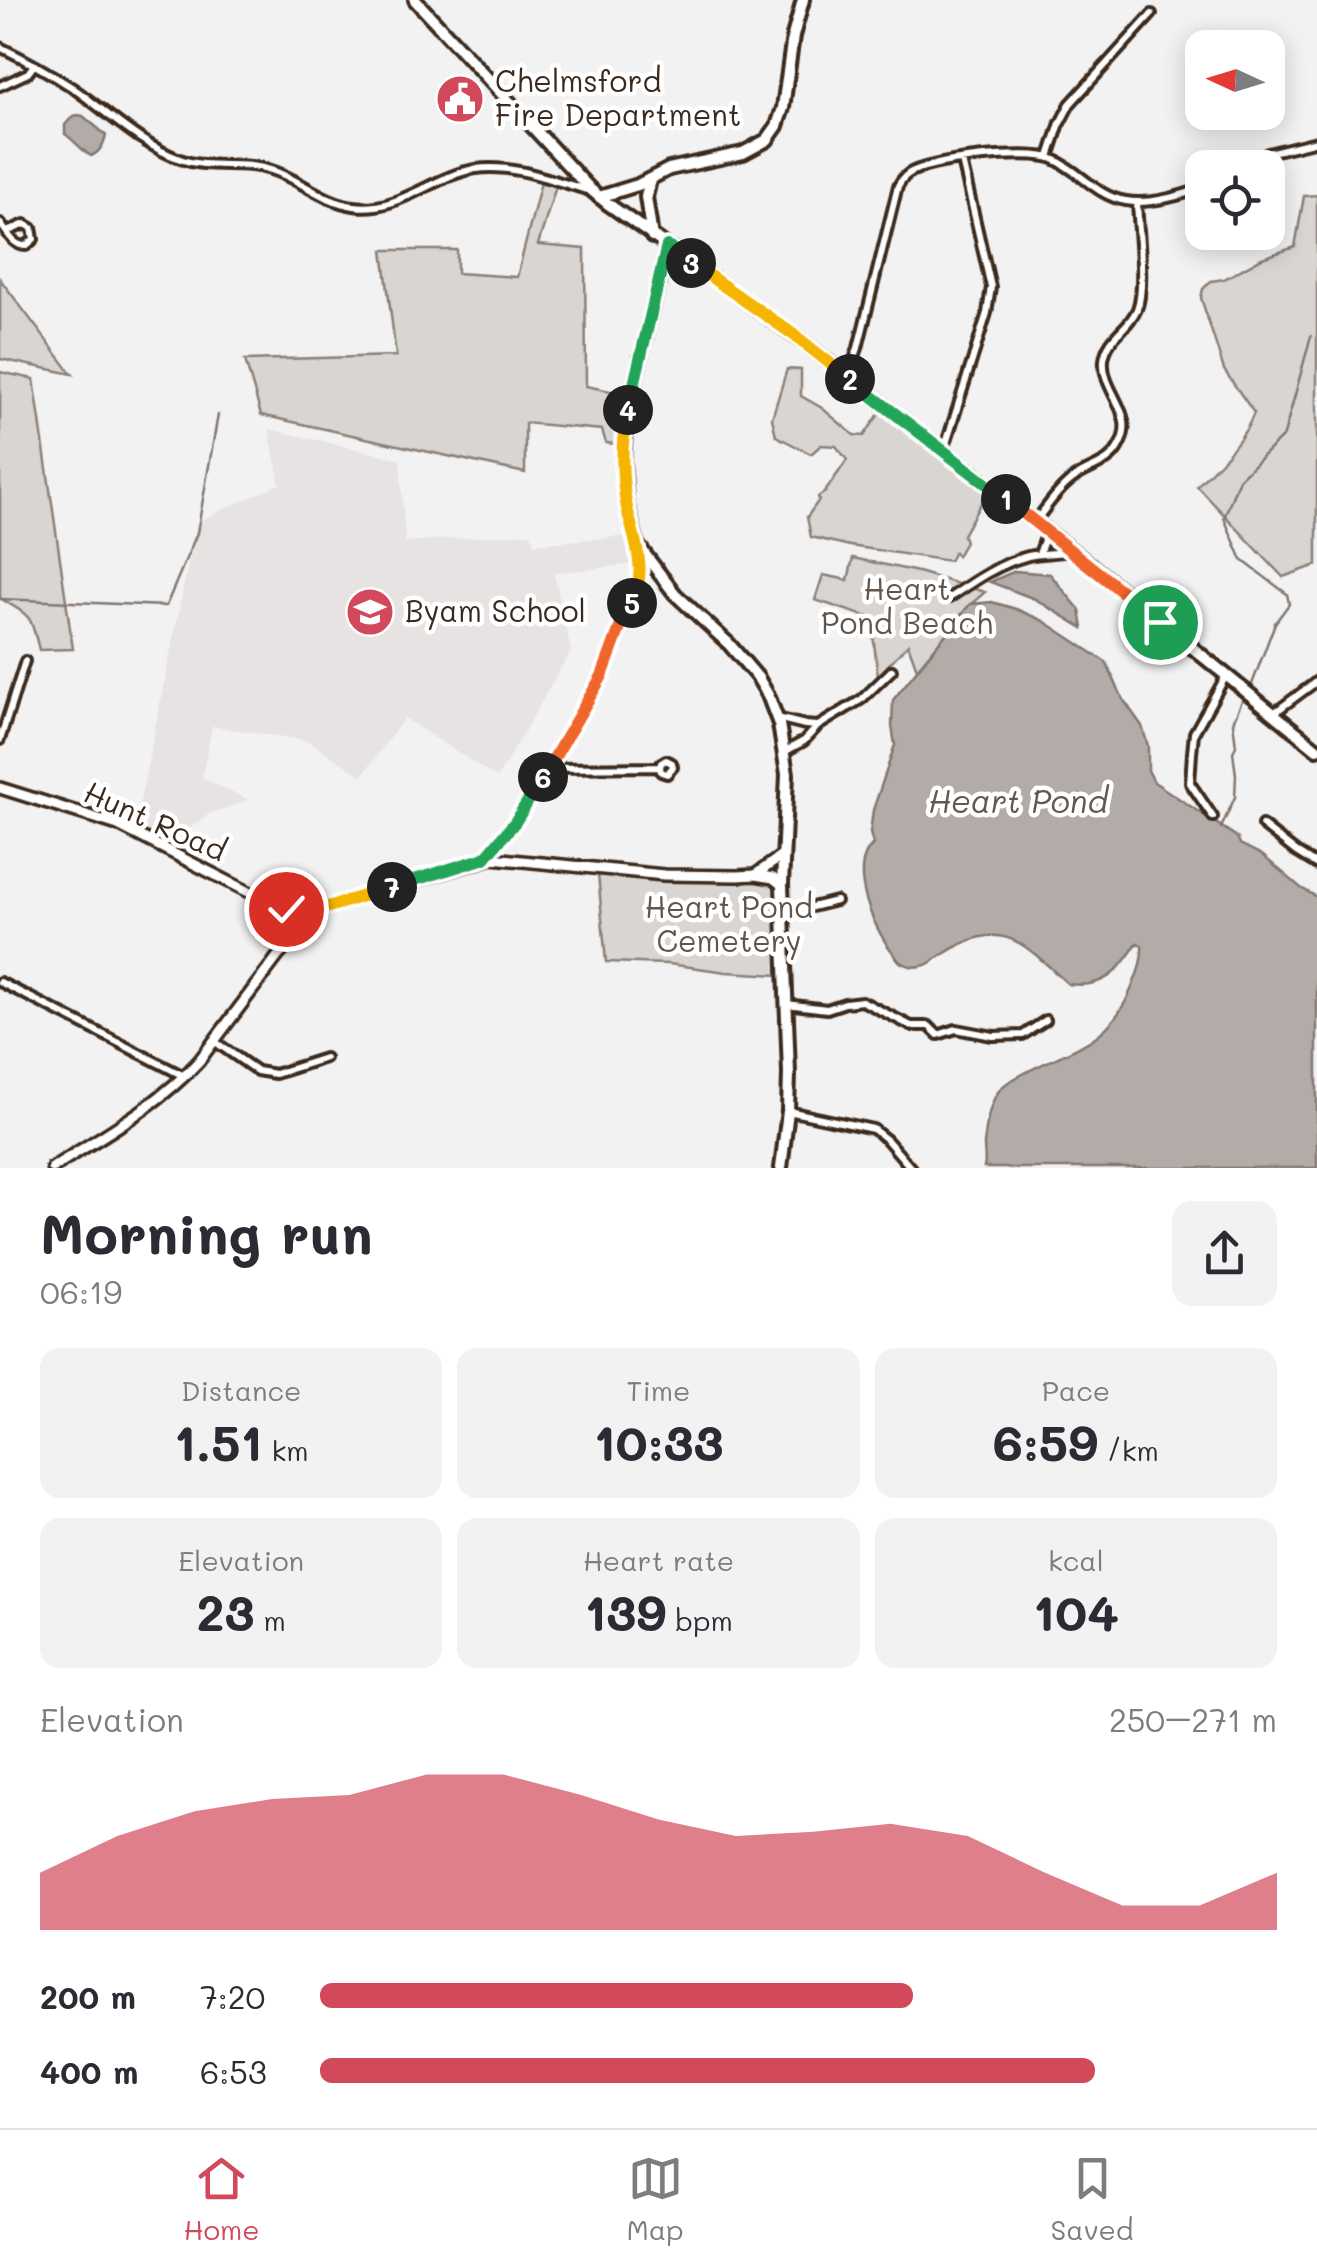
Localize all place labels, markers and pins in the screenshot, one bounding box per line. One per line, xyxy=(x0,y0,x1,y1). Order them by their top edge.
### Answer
place label: Chelmsford Fire Department xyxy=(495,60,741,134)
public building icon: Chelmsford Fire Department xyxy=(434,73,486,125)
pin: 3 xyxy=(666,238,716,288)
pin: 2 xyxy=(825,354,875,404)
pin: 4 xyxy=(603,385,653,435)
pin: 1 xyxy=(981,474,1031,524)
pin: 5 xyxy=(607,578,657,628)
pin xyxy=(1118,580,1203,665)
school or university icon: Byam School xyxy=(344,586,396,638)
place label: Byam School xyxy=(405,590,586,630)
pin: 6 xyxy=(518,752,568,802)
pin: 7 xyxy=(367,862,417,912)
pin xyxy=(244,867,329,952)

